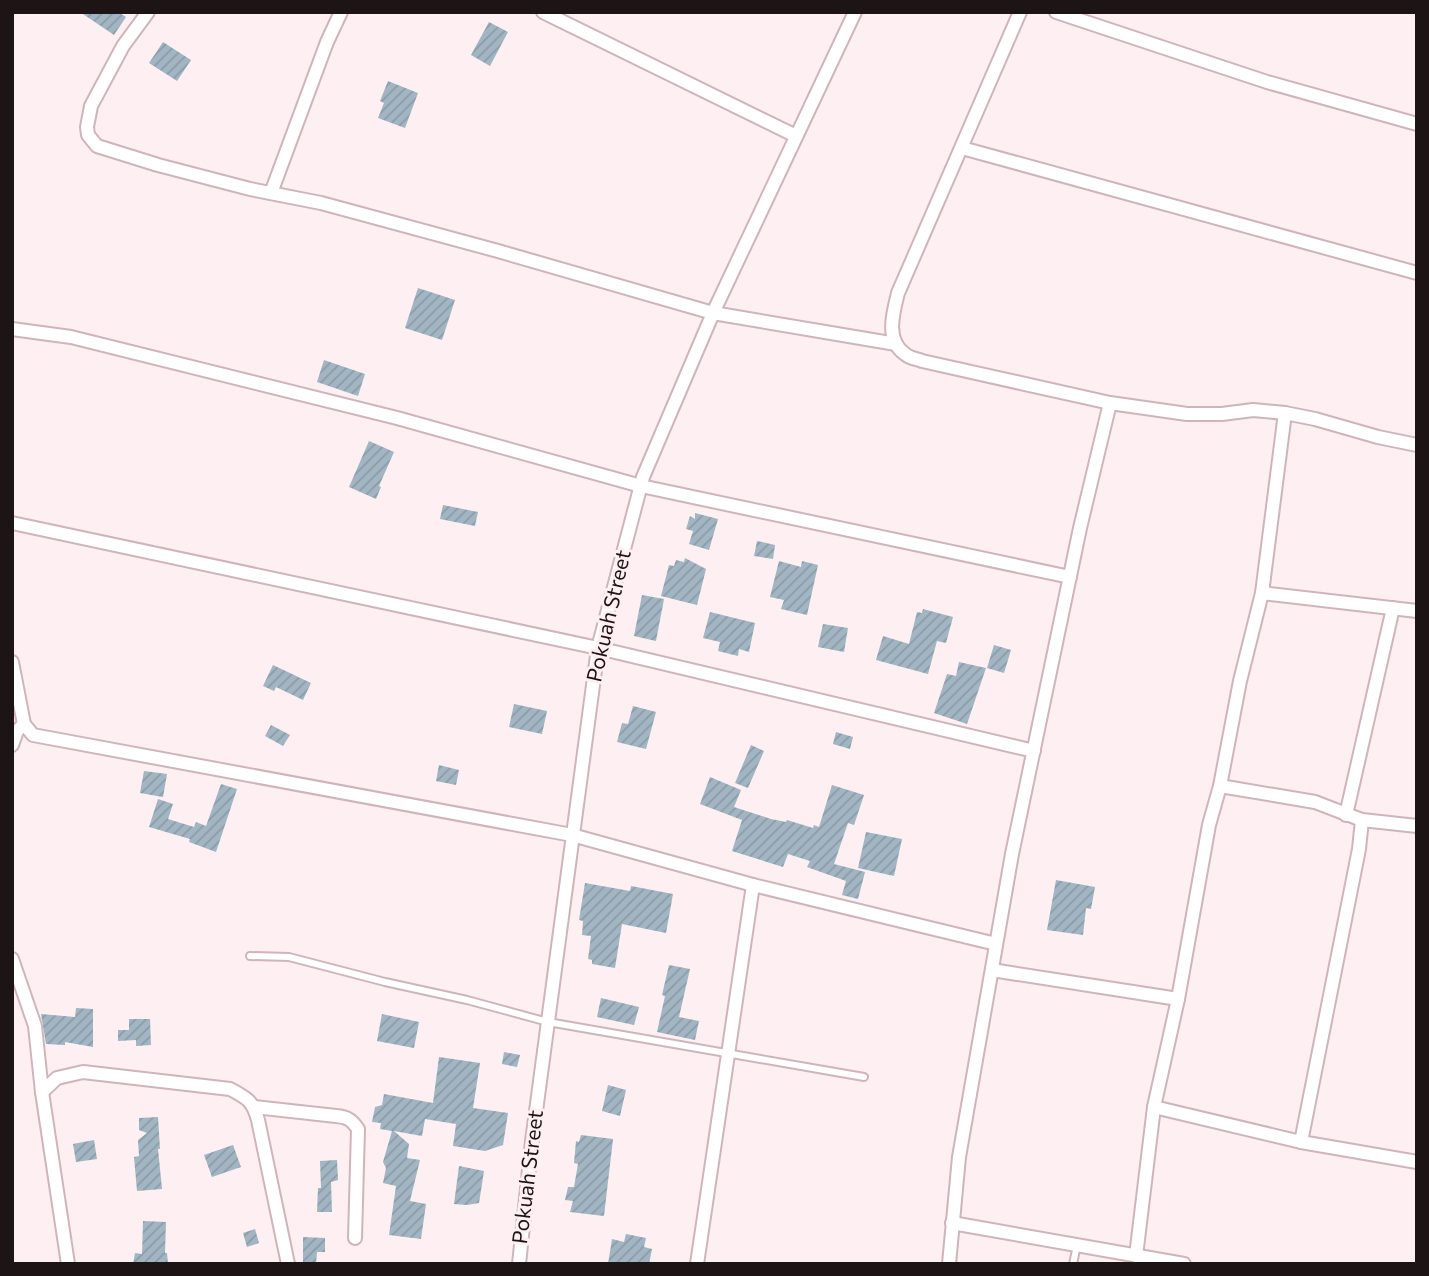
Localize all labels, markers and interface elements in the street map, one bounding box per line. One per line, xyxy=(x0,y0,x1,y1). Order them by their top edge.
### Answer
street label: Pokuah Street xyxy=(580,547,635,684)
street label: Pokuah Street xyxy=(506,1108,547,1245)

